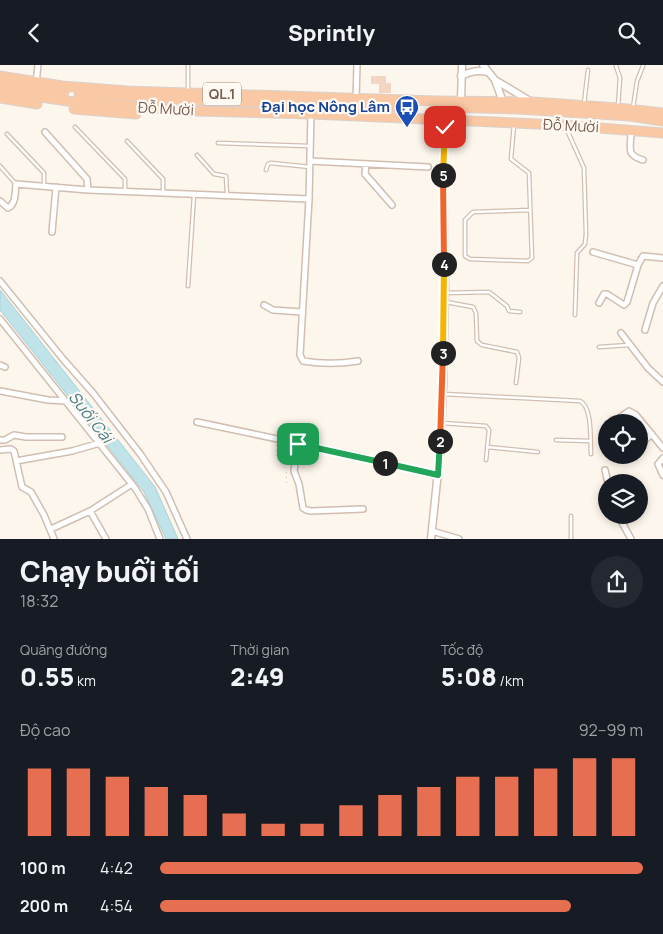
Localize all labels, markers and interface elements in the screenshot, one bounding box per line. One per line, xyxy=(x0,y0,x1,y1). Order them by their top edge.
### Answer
text: Sprintly xyxy=(288,18,375,48)
icon: back xyxy=(20,19,48,47)
icon: search xyxy=(615,19,643,47)
road number: QL.1 xyxy=(203,83,241,105)
bus stop icon: Đại học Nông Lâm xyxy=(394,94,420,128)
place label: Đại học Nông Lâm xyxy=(262,96,390,117)
street label: Đỗ Mười xyxy=(138,97,195,120)
pin xyxy=(424,106,466,148)
icon: check xyxy=(431,113,459,141)
street label: Đỗ Mười xyxy=(543,114,600,137)
pin: 5 xyxy=(430,163,456,187)
text: 5 xyxy=(439,166,448,185)
pin: 4 xyxy=(432,251,456,277)
text: 4 xyxy=(440,255,449,274)
pin: 3 xyxy=(430,341,456,365)
text: 3 xyxy=(439,344,448,363)
water label: Suối Cái xyxy=(64,387,119,449)
map controls xyxy=(598,414,648,524)
button: locate xyxy=(598,414,648,464)
pin xyxy=(277,423,319,465)
pin: 2 xyxy=(428,429,452,453)
icon: arrive xyxy=(284,430,312,458)
text: 2 xyxy=(436,432,445,451)
pin: 1 xyxy=(372,451,398,475)
text: 1 xyxy=(382,454,389,473)
button: layers xyxy=(598,474,648,524)
text: Chạy buổi tối xyxy=(20,552,200,590)
button: share xyxy=(591,556,643,608)
text: 18:32 xyxy=(20,590,58,612)
text: Quãng đường xyxy=(20,640,107,659)
text: Thời gian xyxy=(230,640,289,659)
text: Tốc độ xyxy=(441,640,483,659)
text: 0.55 xyxy=(20,659,74,694)
text: 2:49 xyxy=(230,659,285,694)
text: 5:08 xyxy=(441,659,497,694)
text: km xyxy=(74,671,96,690)
text: /km xyxy=(497,671,524,690)
text: Độ cao xyxy=(20,719,70,741)
text: 92–99 m xyxy=(579,719,643,741)
text: 100 m xyxy=(20,857,66,879)
text: 4:42 xyxy=(100,857,133,879)
text: 200 m xyxy=(20,895,68,917)
text: 4:54 xyxy=(100,895,133,917)

